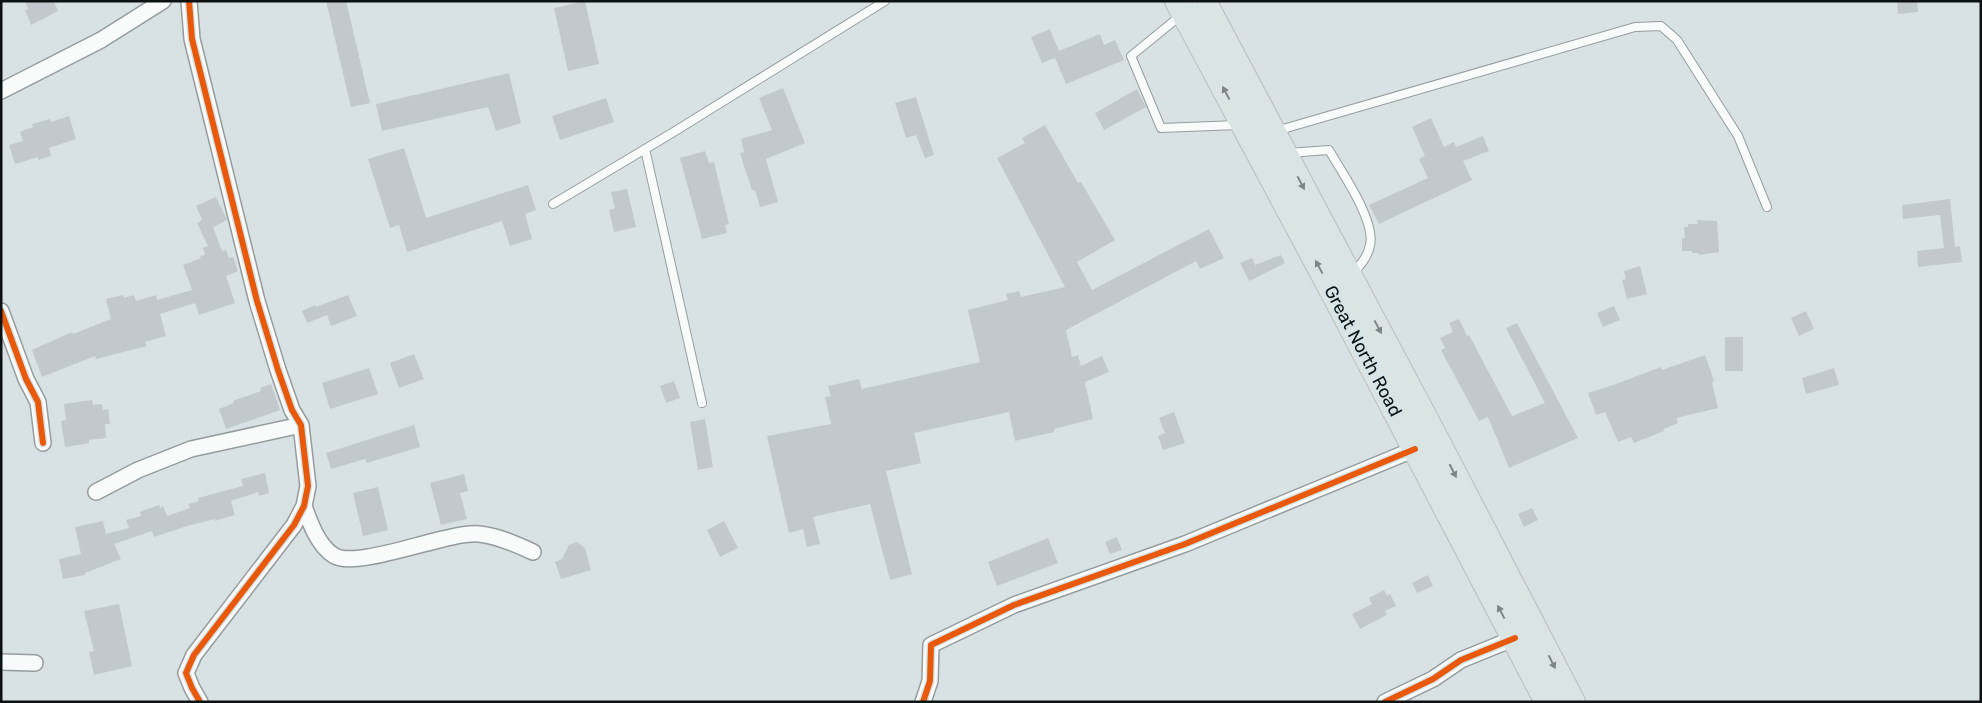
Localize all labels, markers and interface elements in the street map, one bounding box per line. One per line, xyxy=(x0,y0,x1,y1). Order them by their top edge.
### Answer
one-way arrow xyxy=(1222,85,1230,100)
one-way arrow xyxy=(1297,176,1305,191)
one-way arrow xyxy=(1315,259,1323,274)
street label: Great North Road xyxy=(1319,282,1407,420)
one-way arrow xyxy=(1373,320,1382,333)
one-way arrow xyxy=(1449,463,1457,478)
one-way arrow xyxy=(1497,604,1505,619)
one-way arrow xyxy=(1548,654,1556,669)

